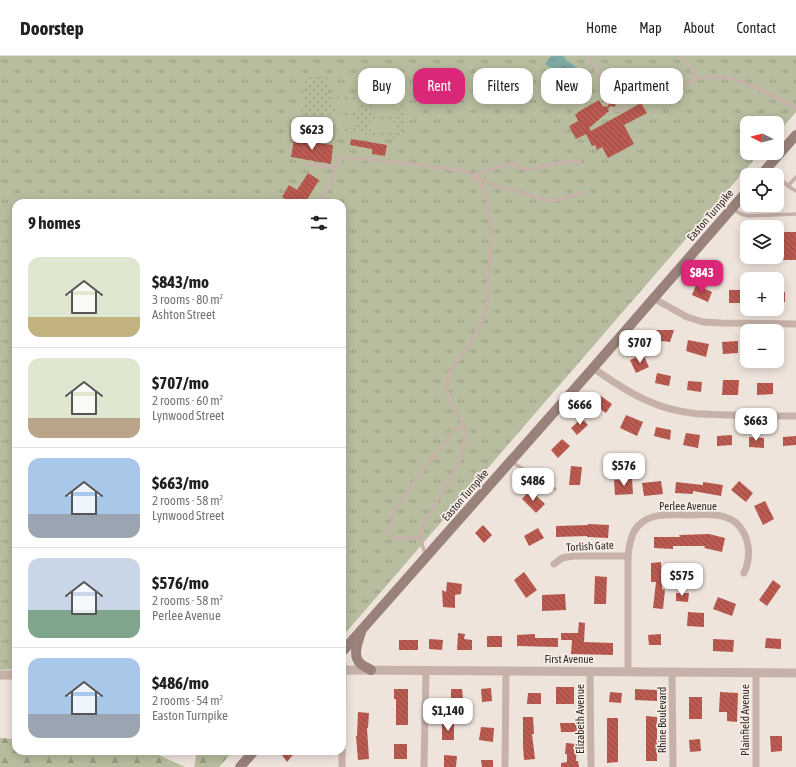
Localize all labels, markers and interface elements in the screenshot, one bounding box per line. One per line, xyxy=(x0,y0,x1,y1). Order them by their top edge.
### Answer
text: Doorstep xyxy=(20,17,84,39)
text: Home xyxy=(586,20,617,36)
text: Map xyxy=(639,20,662,36)
text: About xyxy=(684,20,715,36)
text: Contact xyxy=(737,20,776,36)
chip: Buy xyxy=(358,68,405,104)
chip: Rent xyxy=(413,68,465,104)
chip: Filters xyxy=(473,68,533,104)
chip: New xyxy=(541,68,592,104)
chip: Apartment xyxy=(600,68,683,104)
north arrow xyxy=(740,116,784,160)
map controls xyxy=(740,116,784,368)
pin: $623 xyxy=(288,117,336,151)
text: $623 xyxy=(300,122,324,137)
button: locate xyxy=(740,168,784,212)
street label: Easton Turnpike xyxy=(684,187,736,243)
icon: filters xyxy=(308,212,330,234)
text: 9 homes xyxy=(28,213,81,233)
button: layers xyxy=(740,220,784,264)
pin: $843 xyxy=(678,260,726,294)
text: $843 xyxy=(690,265,714,280)
text: $843/mo xyxy=(152,272,209,292)
button: + xyxy=(740,272,784,316)
icon: home xyxy=(60,273,108,321)
text: 3 rooms · 80 m² xyxy=(152,292,223,307)
text: Ashton Street xyxy=(152,307,216,322)
button: − xyxy=(740,324,784,368)
pin: $707 xyxy=(616,330,664,364)
text: $707 xyxy=(628,335,652,350)
text: $707/mo xyxy=(152,373,209,393)
icon: home xyxy=(60,374,108,422)
pin: $666 xyxy=(556,392,604,426)
text: 2 rooms · 60 m² xyxy=(152,393,223,408)
text: $666 xyxy=(568,397,592,412)
text: Lynwood Street xyxy=(152,408,225,423)
pin: $663 xyxy=(732,408,780,442)
text: $663 xyxy=(744,413,768,428)
pin: $576 xyxy=(600,453,648,487)
text: $576 xyxy=(612,458,636,473)
street label: Easton Turnpike xyxy=(439,467,491,523)
pin: $486 xyxy=(509,468,557,502)
text: $663/mo xyxy=(152,473,209,493)
text: $486 xyxy=(521,473,545,488)
icon: home xyxy=(60,474,108,522)
text: 2 rooms · 58 m² xyxy=(152,493,223,508)
street label: Perlee Avenue xyxy=(659,500,717,512)
text: Lynwood Street xyxy=(152,508,225,523)
street label: Torlish Gate xyxy=(566,539,614,553)
pin: $575 xyxy=(658,563,706,597)
text: $575 xyxy=(670,568,694,583)
text: $576/mo xyxy=(152,573,209,593)
icon: home xyxy=(60,574,108,622)
text: 2 rooms · 58 m² xyxy=(152,593,223,608)
text: Perlee Avenue xyxy=(152,608,221,623)
street label: First Avenue xyxy=(544,653,594,665)
text: $486/mo xyxy=(152,673,209,693)
icon: home xyxy=(60,674,108,722)
street label: Elizabeth Avenue xyxy=(574,684,586,754)
street label: Plainfield Avenue xyxy=(739,684,751,756)
street label: Rhine Boulevard xyxy=(656,687,668,753)
text: 2 rooms · 54 m² xyxy=(152,693,223,708)
pin: $1,140 xyxy=(415,698,481,732)
text: $1,140 xyxy=(432,703,464,718)
text: Easton Turnpike xyxy=(152,708,228,723)

